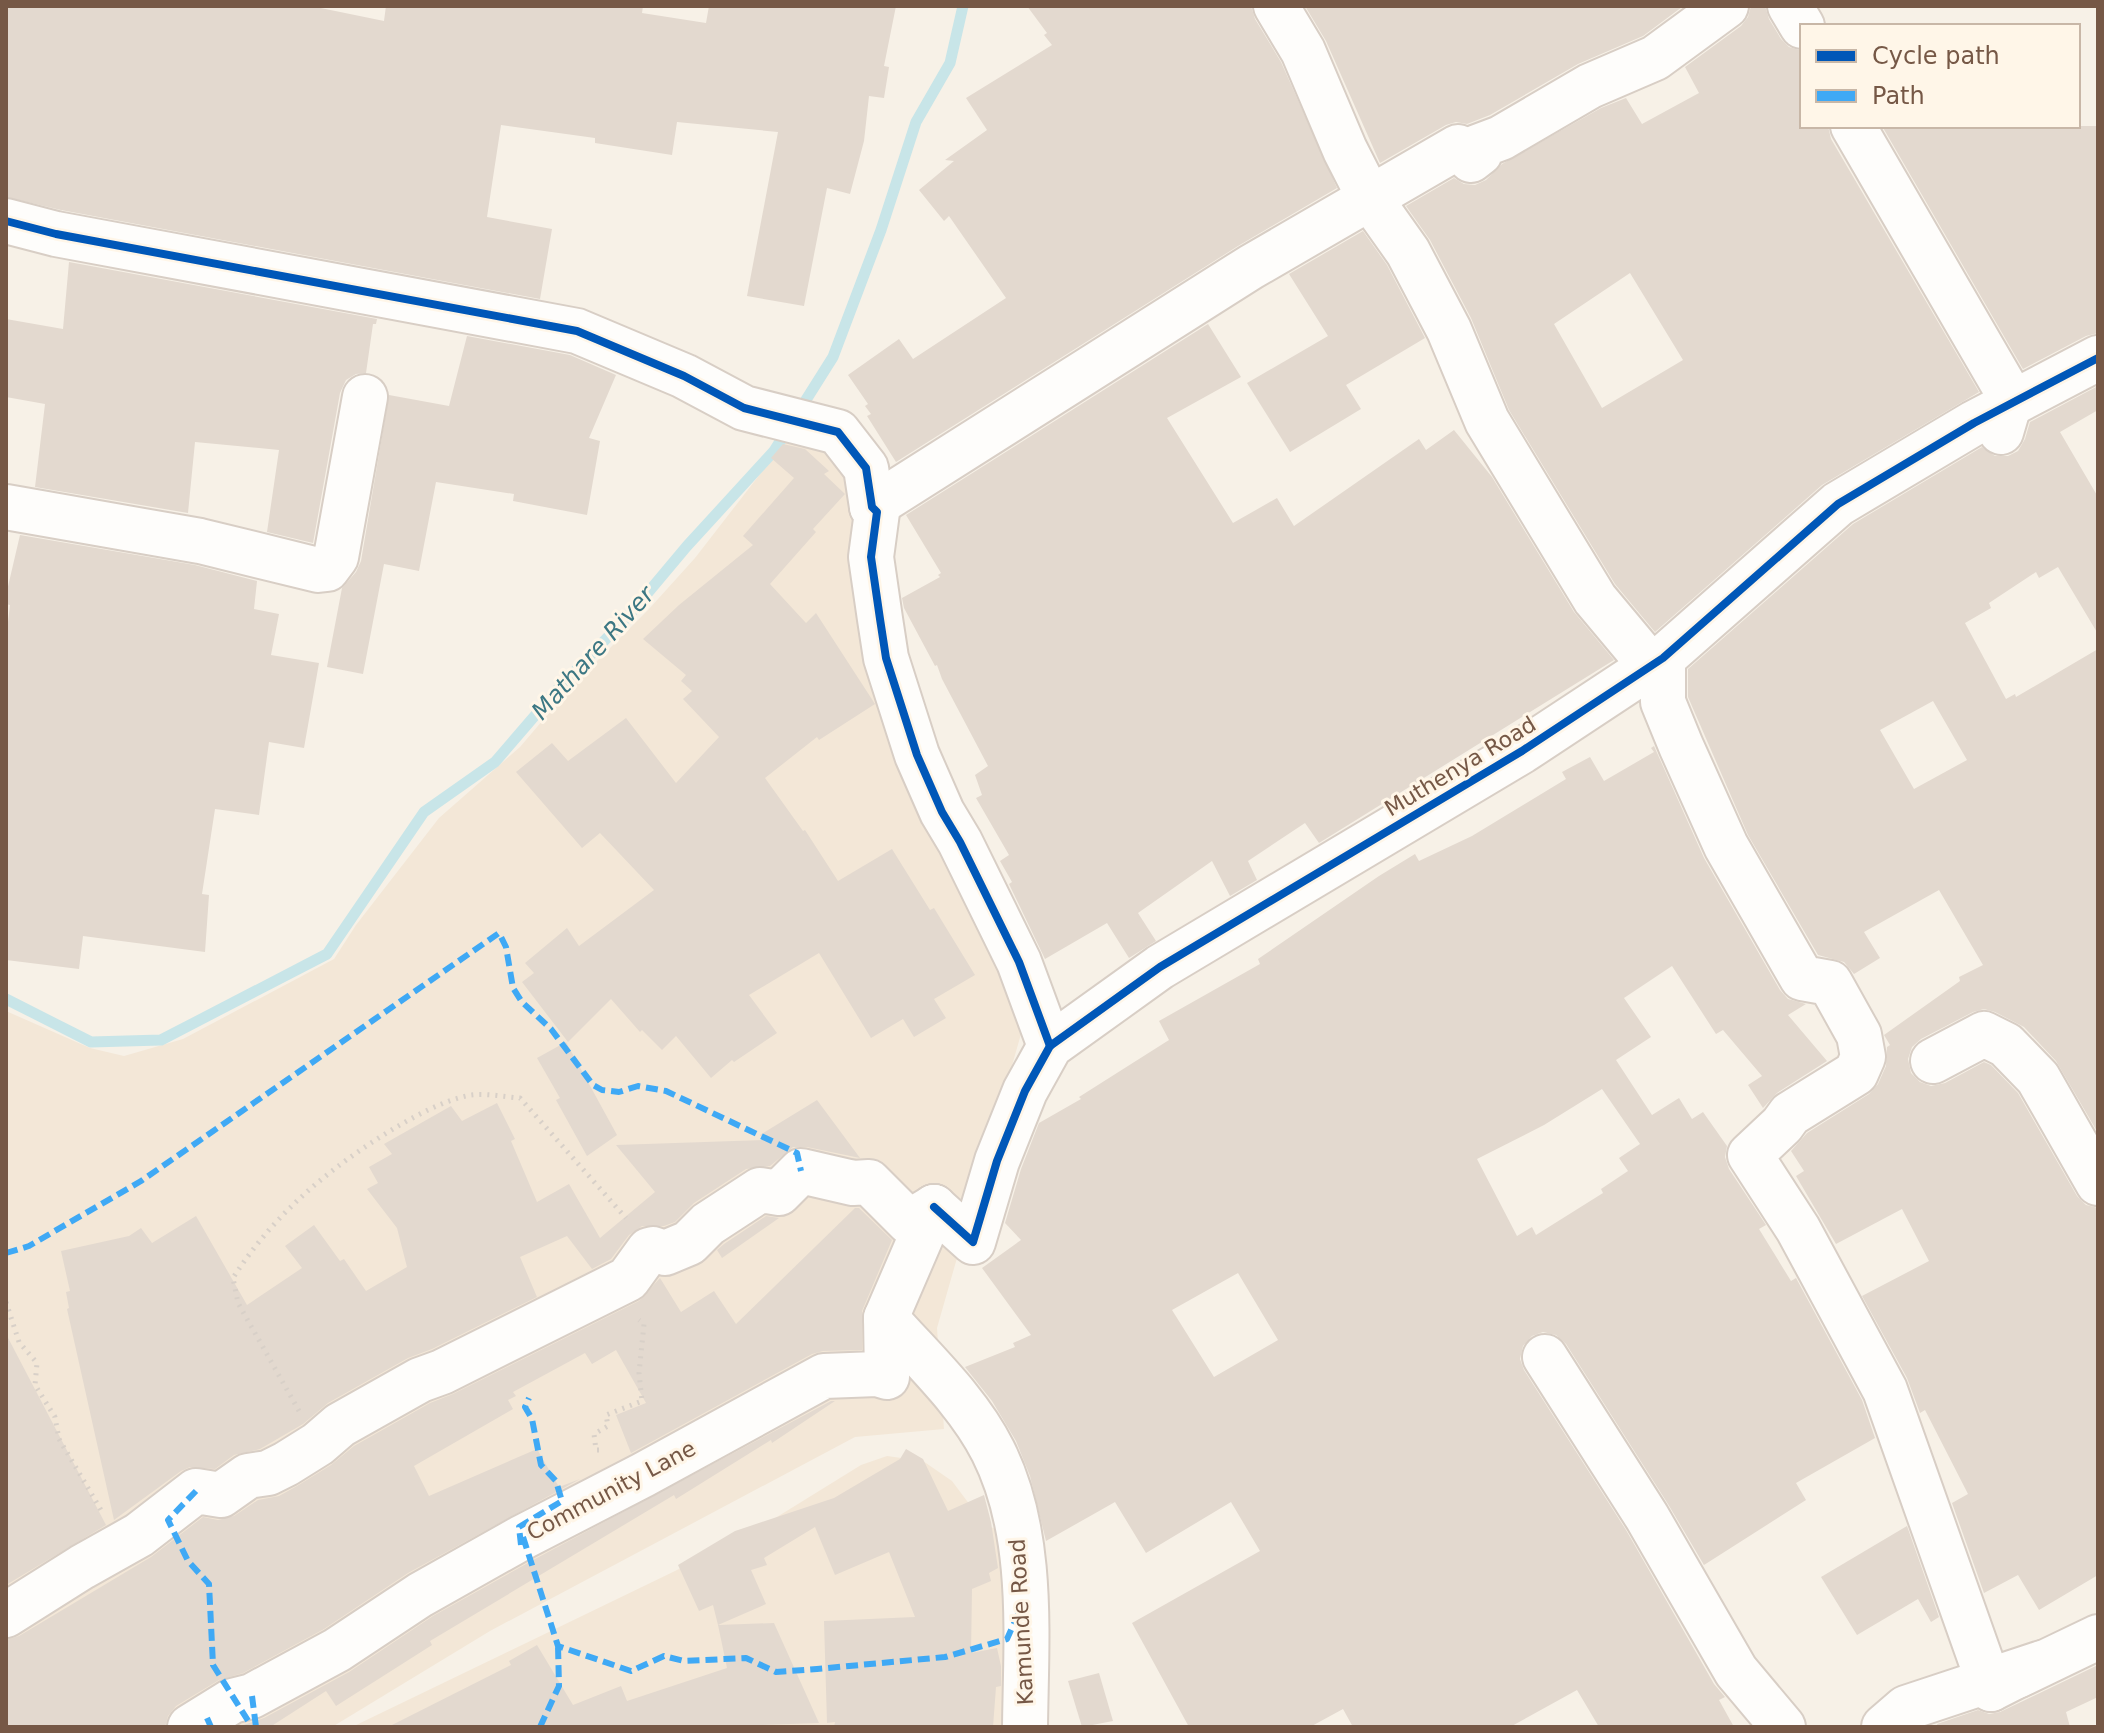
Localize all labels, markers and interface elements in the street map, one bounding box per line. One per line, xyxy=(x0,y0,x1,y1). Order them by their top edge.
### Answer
legend xyxy=(1800,24,2080,128)
text: Cycle path xyxy=(1872,42,2000,70)
text: Path xyxy=(1872,82,1925,110)
water label: Mathare River xyxy=(526,579,661,725)
street label: Muthenya Road xyxy=(1380,712,1540,821)
street label: Community Lane xyxy=(523,1435,700,1546)
street label: Kamunde Road xyxy=(1005,1538,1038,1706)

